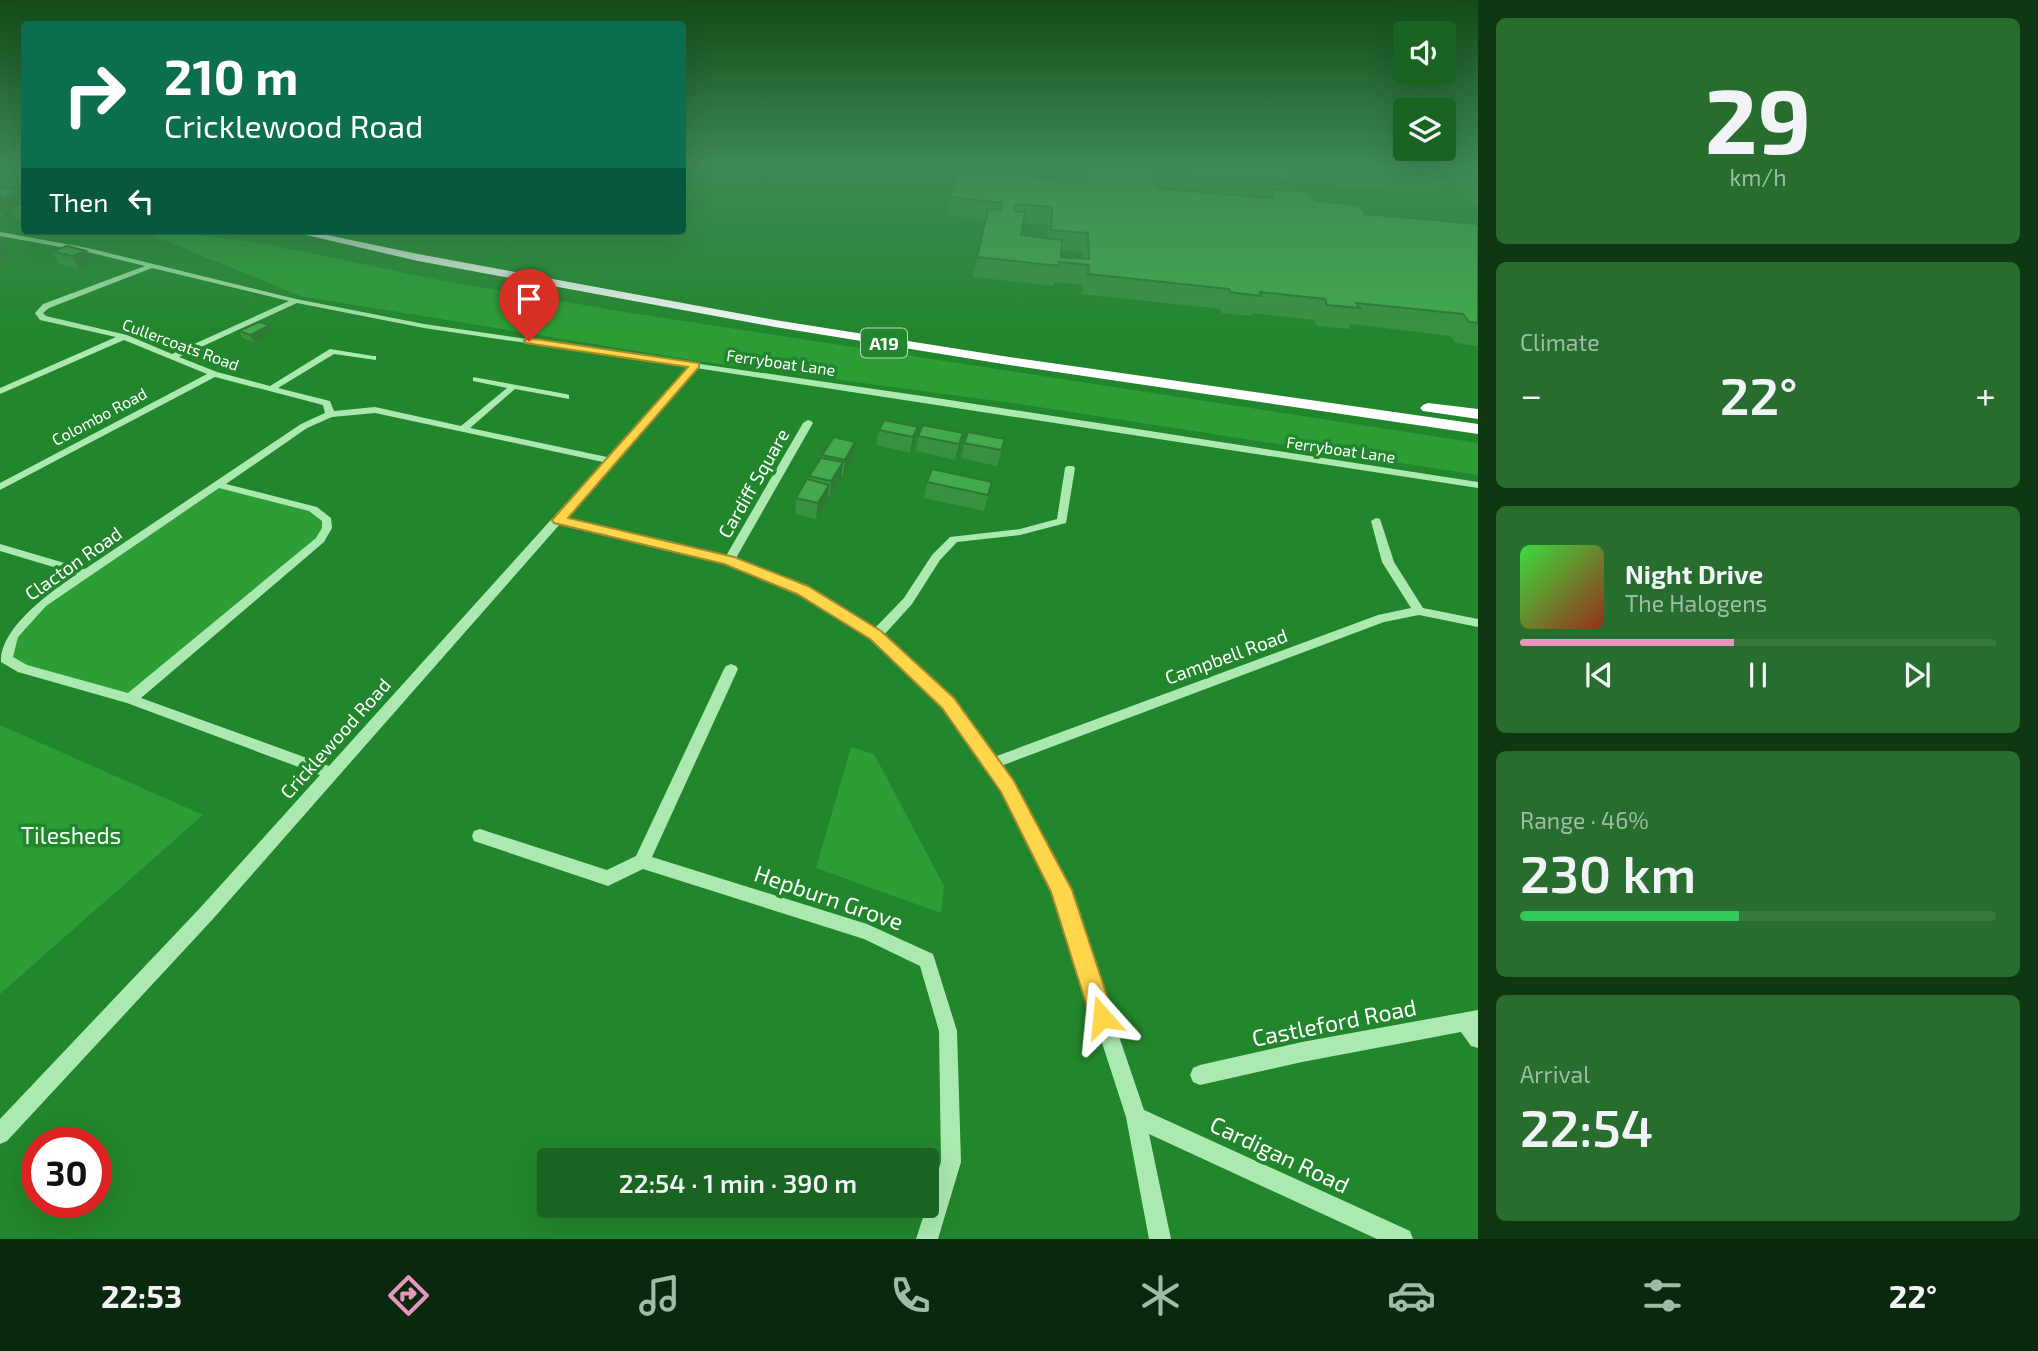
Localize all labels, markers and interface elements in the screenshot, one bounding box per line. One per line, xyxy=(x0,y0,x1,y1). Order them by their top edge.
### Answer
map controls xyxy=(1393,21,1456,161)
button: sound xyxy=(1393,21,1456,84)
text: 210 m xyxy=(164,46,298,105)
icon: right xyxy=(49,49,140,140)
text: 29 xyxy=(1705,63,1811,172)
button: layers xyxy=(1393,98,1456,161)
text: Cricklewood Road xyxy=(164,106,423,144)
text: km/h xyxy=(1729,163,1787,191)
icon: left xyxy=(122,182,160,220)
text: Then xyxy=(49,186,108,217)
pin xyxy=(499,269,559,341)
icon: arrive xyxy=(510,280,548,318)
street label: Cullercoats Road xyxy=(120,314,242,374)
road number: A19 xyxy=(861,328,907,358)
text: Climate xyxy=(1520,328,1600,356)
street label: Ferryboat Lane xyxy=(725,345,837,379)
text: 22° xyxy=(1720,363,1798,425)
text: − xyxy=(1520,371,1542,417)
text: + xyxy=(1975,371,1996,417)
street label: Colombo Road xyxy=(48,383,150,449)
street label: Cardiff Square xyxy=(712,424,794,542)
street label: Ferryboat Lane xyxy=(1285,432,1397,466)
street label: Clacton Road xyxy=(20,521,126,605)
text: Night Drive xyxy=(1625,558,1763,589)
text: The Halogens xyxy=(1625,589,1767,617)
street label: Campbell Road xyxy=(1162,623,1290,689)
icon: previous xyxy=(1580,656,1618,694)
icon: pause xyxy=(1739,656,1777,694)
icon: next xyxy=(1898,656,1936,694)
street label: Cricklewood Road xyxy=(275,673,395,803)
text: Range · 46% xyxy=(1520,806,1649,834)
park label: Tilesheds xyxy=(21,821,121,849)
text: 230 km xyxy=(1520,841,1696,903)
street label: Hepburn Grove xyxy=(751,858,907,936)
position arrow xyxy=(1065,980,1139,1054)
street label: Castleford Road xyxy=(1249,992,1419,1052)
text: Arrival xyxy=(1520,1060,1590,1088)
text: 22:54 xyxy=(1520,1095,1653,1157)
street label: Cardigan Road xyxy=(1206,1110,1354,1198)
speed limit sign: 30 xyxy=(21,1127,112,1218)
text: 22:54 · 1 min · 390 m xyxy=(619,1167,857,1198)
icon: directions xyxy=(384,1271,433,1320)
icon: music xyxy=(635,1271,684,1320)
icon: phone xyxy=(886,1271,935,1320)
icon: climate xyxy=(1136,1271,1185,1320)
icon: car xyxy=(1387,1271,1436,1320)
icon: filters xyxy=(1638,1271,1687,1320)
text: 22:53 xyxy=(101,1276,182,1314)
text: 22° xyxy=(1889,1276,1937,1314)

